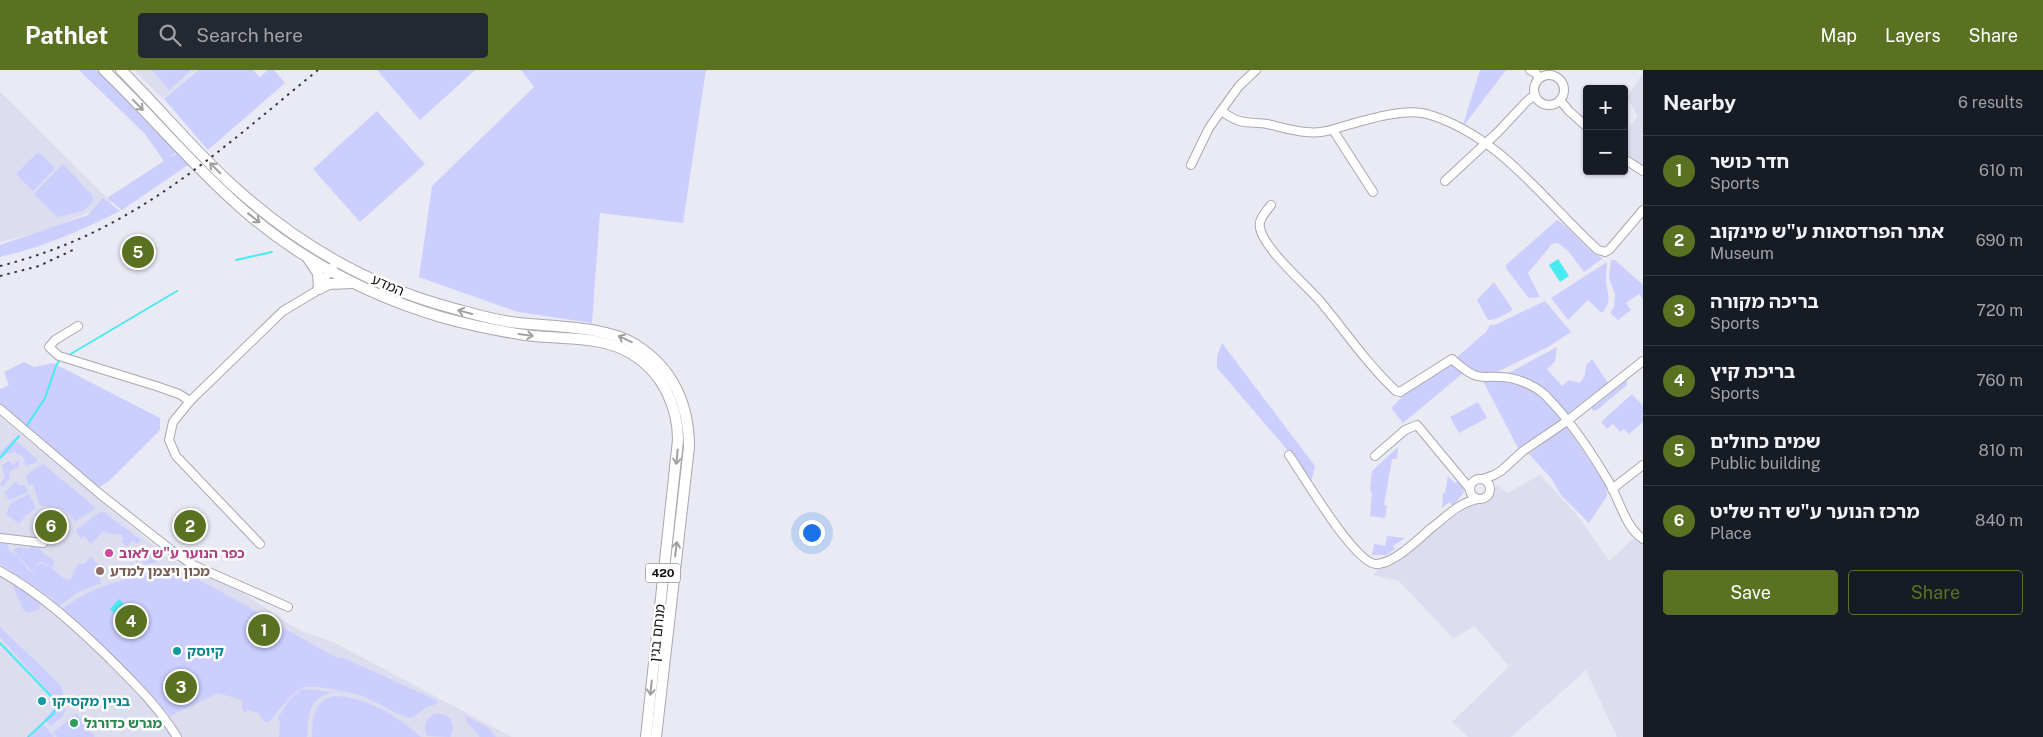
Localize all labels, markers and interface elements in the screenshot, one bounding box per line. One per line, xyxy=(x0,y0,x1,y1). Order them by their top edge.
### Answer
search box xyxy=(138,13,488,58)
text: Pathlet xyxy=(25,21,108,49)
icon: search xyxy=(156,21,184,49)
text: Search here xyxy=(196,24,303,46)
text: Map xyxy=(1821,25,1857,46)
text: Layers xyxy=(1885,25,1941,46)
text: Share xyxy=(1969,25,2018,46)
map controls xyxy=(1583,85,1628,175)
button: + xyxy=(1583,85,1628,130)
text: Nearby xyxy=(1663,90,1736,115)
text: 6 results xyxy=(1958,93,2023,112)
one-way arrow xyxy=(132,98,144,111)
button: − xyxy=(1583,130,1628,175)
text: חדר כושר xyxy=(1710,150,1789,172)
text: 1 xyxy=(1676,161,1682,180)
text: 610 m xyxy=(1979,161,2023,180)
one-way arrow xyxy=(209,162,221,174)
text: Sports xyxy=(1710,174,1760,193)
one-way arrow xyxy=(247,213,260,224)
text: אתר הפרדסאות ע"ש מינקוב xyxy=(1710,220,1944,242)
text: 2 xyxy=(1674,231,1684,250)
text: 690 m xyxy=(1976,231,2023,250)
pin: 5 xyxy=(122,233,154,271)
text: Museum xyxy=(1710,244,1774,263)
street label: המדע xyxy=(369,271,407,299)
text: בריכה מקורה xyxy=(1710,290,1819,312)
text: 3 xyxy=(1674,301,1684,320)
text: 720 m xyxy=(1976,301,2023,320)
one-way arrow xyxy=(458,307,474,316)
text: Sports xyxy=(1710,314,1760,333)
one-way arrow xyxy=(518,330,534,340)
one-way arrow xyxy=(618,334,633,344)
text: בריכת קיץ xyxy=(1710,360,1795,382)
text: 4 xyxy=(1674,371,1684,390)
text: 760 m xyxy=(1976,371,2023,390)
text: Sports xyxy=(1710,384,1760,403)
text: שמים כחולים xyxy=(1710,430,1821,452)
text: 5 xyxy=(1674,441,1684,460)
text: 810 m xyxy=(1979,441,2023,460)
one-way arrow xyxy=(672,449,682,465)
text: Public building xyxy=(1710,454,1821,473)
text: מרכז הנוער ע"ש דה שליט xyxy=(1710,500,1920,522)
pin: 6 xyxy=(35,507,67,545)
pin: 2 xyxy=(174,507,206,545)
text: 6 xyxy=(1674,511,1684,530)
text: 840 m xyxy=(1975,511,2023,530)
your location xyxy=(799,520,825,546)
text: Place xyxy=(1710,524,1752,543)
one-way arrow xyxy=(671,542,681,558)
place label: כפר הנוער ע"ש לאוב xyxy=(119,545,245,561)
marker: כפר הנוער ע"ש לאוב xyxy=(103,547,115,559)
place label: מכון ויצמן למדע xyxy=(110,563,210,579)
road number: 420 xyxy=(646,563,680,582)
marker: מכון ויצמן למדע xyxy=(94,565,106,577)
button: Save xyxy=(1663,570,1838,615)
button: Share xyxy=(1848,570,2023,615)
pin: 4 xyxy=(115,602,147,640)
street label: מנחם בגין xyxy=(646,603,668,663)
pin: 1 xyxy=(248,611,280,649)
place label: קיוסק xyxy=(187,643,224,659)
marker: קיוסק xyxy=(171,645,183,657)
pin: 3 xyxy=(165,668,197,706)
one-way arrow xyxy=(646,680,656,696)
place label: בניין מקסיקו xyxy=(52,693,130,709)
marker: בניין מקסיקו xyxy=(36,695,48,707)
place label: מגרש כדורגל xyxy=(84,715,162,731)
marker: מגרש כדורגל xyxy=(68,717,80,729)

